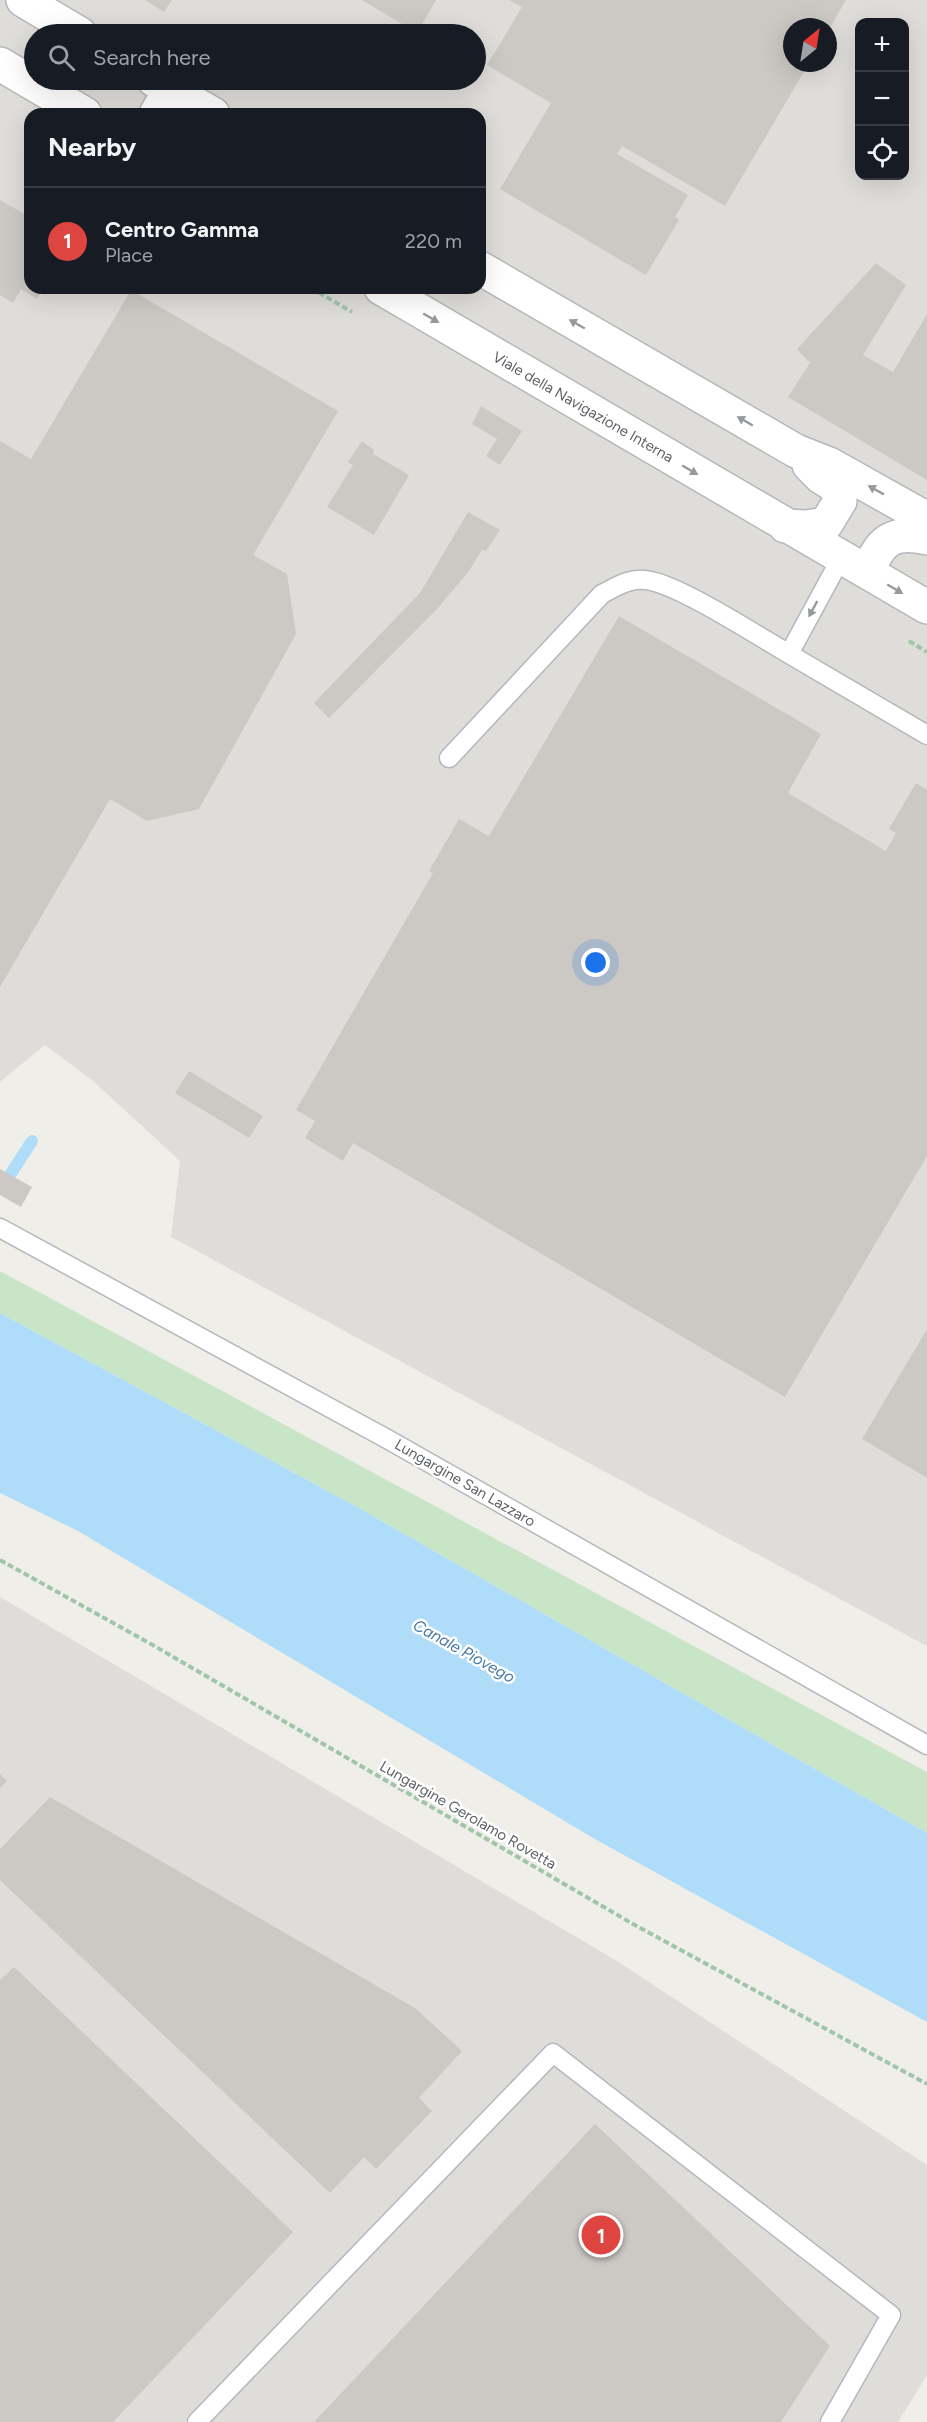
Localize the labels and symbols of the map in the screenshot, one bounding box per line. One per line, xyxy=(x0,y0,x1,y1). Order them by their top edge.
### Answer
north arrow xyxy=(783,18,837,72)
one-way arrow xyxy=(423,312,440,322)
one-way arrow xyxy=(568,319,585,329)
street label: Viale della Navigazione Interna xyxy=(489,348,677,466)
one-way arrow xyxy=(737,417,754,427)
one-way arrow xyxy=(682,465,699,475)
one-way arrow xyxy=(867,485,884,495)
one-way arrow xyxy=(887,583,903,594)
one-way arrow xyxy=(808,601,818,618)
your location xyxy=(581,948,610,977)
street label: Lungargine San Lazzaro xyxy=(392,1435,539,1531)
water label: Canale Piovego xyxy=(410,1615,518,1687)
street label: Lungargine Gerolamo Rovetta xyxy=(377,1757,559,1873)
pin: 1 xyxy=(582,2212,620,2258)

